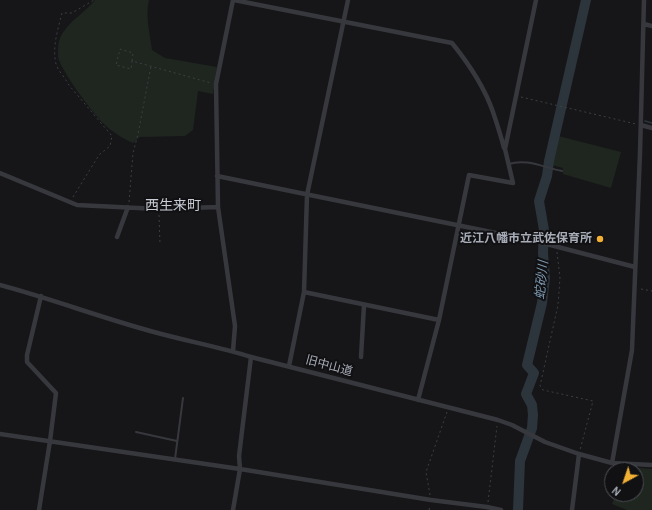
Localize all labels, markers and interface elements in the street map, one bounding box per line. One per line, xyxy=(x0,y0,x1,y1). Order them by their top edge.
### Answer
district label: 西生来町 xyxy=(145,198,201,214)
place label: 近江八幡市立武佐保育所 xyxy=(460,232,592,246)
marker: 近江八幡市立武佐保育所 xyxy=(595,234,605,244)
water label: 蛇砂川 xyxy=(532,260,552,300)
street label: 旧中山道 xyxy=(304,353,354,379)
north arrow xyxy=(604,462,644,502)
text: N xyxy=(609,483,624,498)

